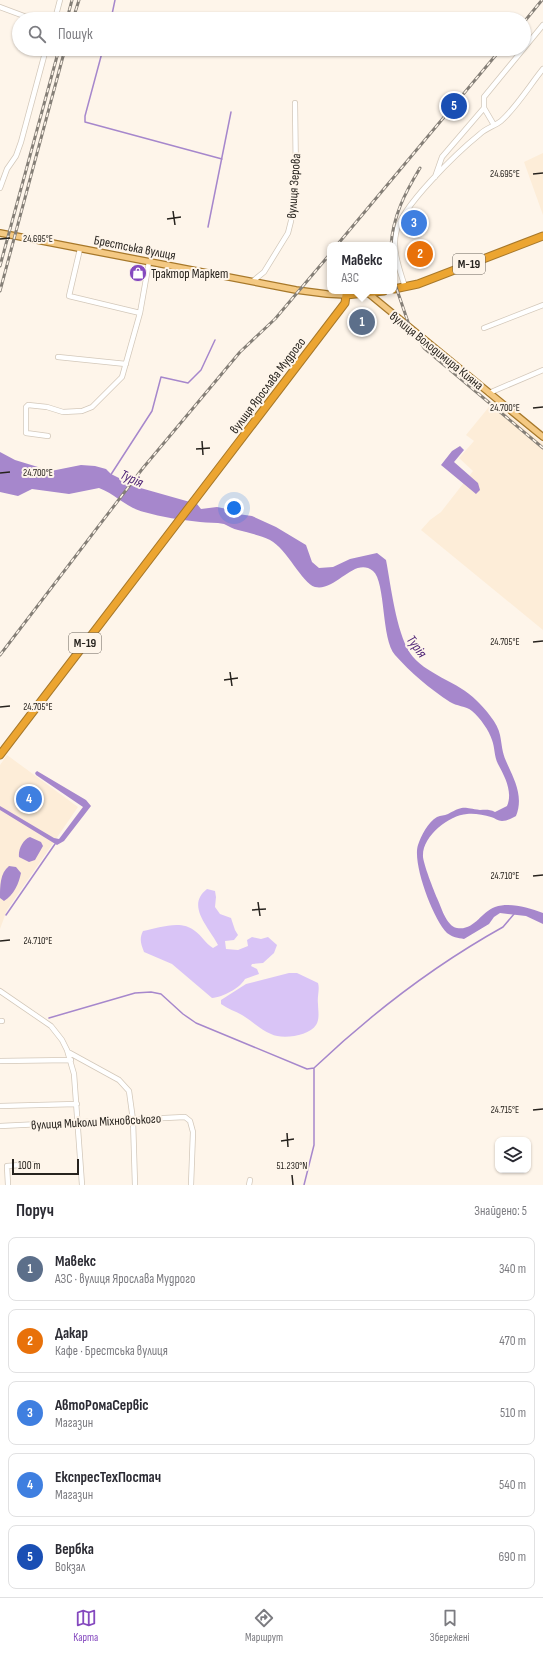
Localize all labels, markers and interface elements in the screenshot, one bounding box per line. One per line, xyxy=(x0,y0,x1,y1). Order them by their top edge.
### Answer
search box xyxy=(12,12,531,56)
icon: search xyxy=(26,23,48,45)
text: Пошук xyxy=(58,25,93,44)
pin: 5 xyxy=(441,91,467,121)
street label: вулиця Зерова xyxy=(284,153,304,219)
text: 24.695°E xyxy=(490,168,520,180)
pin: 3 xyxy=(401,208,427,238)
street label: Брестська вулиця xyxy=(93,232,177,264)
text: 24.695°E xyxy=(23,233,53,245)
pin: 2 xyxy=(407,239,433,269)
popup xyxy=(327,242,397,294)
text: Мавекс xyxy=(341,251,383,270)
road number: М-19 xyxy=(453,254,485,274)
shop icon: Трактор Маркет xyxy=(128,263,148,283)
place label: Трактор Маркет xyxy=(151,266,228,282)
text: АЗС xyxy=(341,270,359,286)
pin: 1 xyxy=(349,307,375,337)
street label: вулиця Володимира Кияна xyxy=(386,308,486,393)
street label: вулиця Ярослава Мудрого xyxy=(226,334,309,437)
text: 24.700°E xyxy=(490,402,520,414)
water label: Турія xyxy=(118,466,147,491)
text: 24.700°E xyxy=(23,467,53,479)
your location xyxy=(224,498,244,518)
water label: Турія xyxy=(403,632,431,661)
road number: М-19 xyxy=(69,633,101,653)
text: 24.705°E xyxy=(490,636,520,648)
text: 24.705°E xyxy=(23,701,53,713)
pin: 4 xyxy=(16,784,42,814)
text: 24.710°E xyxy=(491,870,519,882)
text: 24.710°E xyxy=(24,935,52,947)
text: 24.715°E xyxy=(491,1104,519,1116)
street label: вулиця Миколи Міхновського xyxy=(31,1111,161,1133)
map controls xyxy=(495,1137,531,1173)
button: layers xyxy=(495,1137,531,1173)
scale bar xyxy=(12,1157,79,1176)
text: 100 m xyxy=(18,1159,40,1172)
text: 51.230°N xyxy=(277,1160,307,1172)
text: Поруч xyxy=(16,1201,54,1221)
text: Знайдено: 5 xyxy=(474,1203,527,1219)
text: Мавекс xyxy=(55,1252,96,1271)
text: 1 xyxy=(27,1261,33,1277)
text: 340 m xyxy=(499,1261,526,1277)
text: АЗС · вулиця Ярослава Мудрого xyxy=(55,1271,195,1287)
text: Дакар xyxy=(55,1324,88,1343)
text: 2 xyxy=(27,1333,33,1349)
text: 470 m xyxy=(499,1333,526,1349)
text: Кафе · Брестська вулиця xyxy=(55,1343,168,1359)
text: АвтоРомаСервіс xyxy=(55,1396,149,1415)
text: 3 xyxy=(27,1405,33,1421)
text: 510 m xyxy=(500,1405,526,1421)
text: Магазин xyxy=(55,1415,93,1431)
text: ЕкспресТехПостач xyxy=(55,1468,161,1487)
text: 4 xyxy=(27,1477,33,1493)
text: 540 m xyxy=(499,1477,526,1493)
text: Магазин xyxy=(55,1487,93,1503)
text: Вербка xyxy=(55,1540,94,1559)
text: 5 xyxy=(27,1549,33,1565)
text: 690 m xyxy=(498,1549,526,1565)
text: Вокзал xyxy=(55,1559,85,1575)
tab: Карта xyxy=(73,1607,98,1644)
tab: Маршрут xyxy=(245,1607,283,1644)
tab: Збережені xyxy=(430,1607,470,1644)

